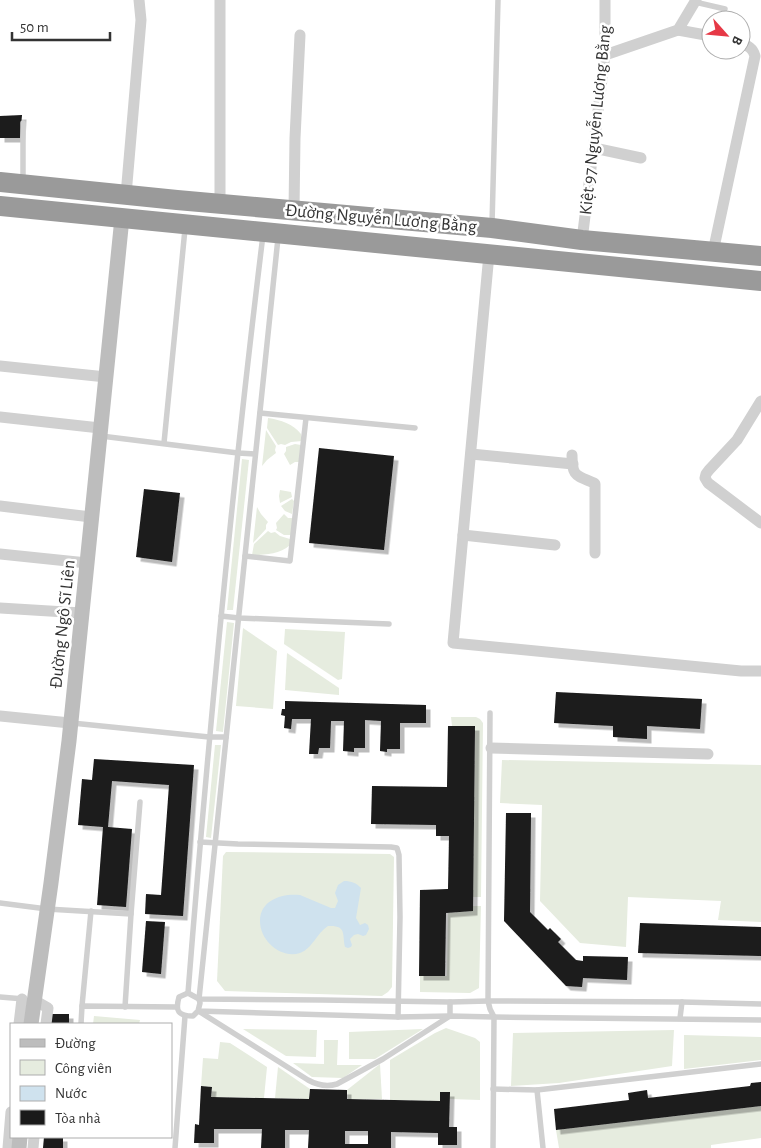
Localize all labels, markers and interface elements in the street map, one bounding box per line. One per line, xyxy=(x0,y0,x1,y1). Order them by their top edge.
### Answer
scale bar xyxy=(12,10,110,42)
north arrow xyxy=(701,10,751,60)
text: 50 m xyxy=(20,20,49,35)
street label: Kiệt 97 Nguyễn Lương Bằng xyxy=(575,24,615,216)
text: B xyxy=(729,34,745,47)
street label: Đường Nguyễn Lương Bằng xyxy=(284,200,478,236)
street label: Đường Ngô Sĩ Liên xyxy=(47,559,79,689)
legend xyxy=(10,1023,172,1138)
text: Đường xyxy=(55,1036,96,1051)
text: Công viên xyxy=(55,1061,112,1076)
text: Nước xyxy=(55,1086,87,1101)
text: Tòa nhà xyxy=(55,1111,101,1126)

